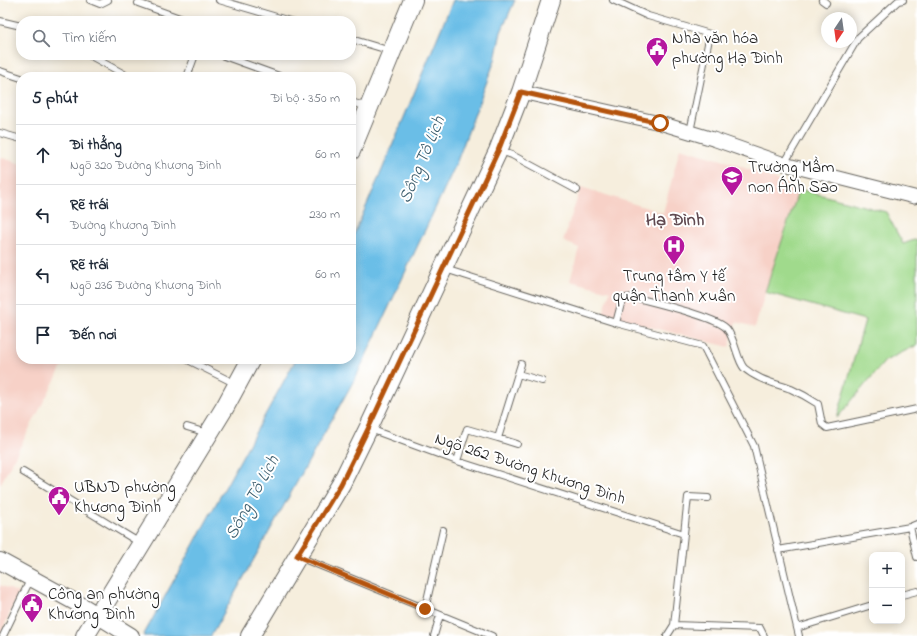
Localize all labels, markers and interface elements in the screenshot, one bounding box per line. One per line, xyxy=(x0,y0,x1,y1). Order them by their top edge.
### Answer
north arrow xyxy=(821,12,857,48)
search box xyxy=(16,16,356,60)
place label: Nhà văn hóa phường Hạ Đình xyxy=(672,26,783,73)
icon: search xyxy=(30,27,52,49)
text: Tìm kiếm xyxy=(62,27,116,49)
public building icon: Nhà văn hóa phường Hạ Đình xyxy=(644,35,670,68)
text: 5 phút xyxy=(32,86,78,111)
text: Đi bộ · 350 m xyxy=(271,89,340,108)
water label: Sông Tô Lịch xyxy=(393,112,453,208)
route start xyxy=(651,114,669,132)
text: Đi thẳng xyxy=(70,134,122,156)
icon: ahead xyxy=(32,144,54,166)
text: 60 m xyxy=(315,145,340,164)
place label: Trường Mầm non Ánh Sao xyxy=(748,155,838,200)
text: Ngõ 320 Đường Khương Đình xyxy=(70,156,221,175)
school or university icon: Trường Mầm non Ánh Sao xyxy=(719,164,745,197)
text: Rẽ trái xyxy=(70,194,109,216)
icon: left xyxy=(32,204,54,226)
text: 230 m xyxy=(309,205,340,224)
district label: Hạ Đình xyxy=(646,208,705,234)
text: Đường Khương Đình xyxy=(70,216,176,235)
hospital icon: Trung tâm Y tế quận Thanh Xuân xyxy=(661,233,687,266)
text: Rẽ trái xyxy=(70,254,109,276)
icon: left xyxy=(32,264,54,286)
place label: Trung tâm Y tế quận Thanh Xuân xyxy=(613,264,735,309)
text: 60 m xyxy=(315,265,340,284)
text: Ngõ 236 Đường Khương Đình xyxy=(70,276,221,295)
icon: arrive xyxy=(32,324,54,346)
text: Đến nơi xyxy=(70,324,117,346)
street label: Ngõ 262 Đường Khương Đình xyxy=(431,426,629,514)
water label: Sông Tô Lịch xyxy=(219,451,287,545)
place label: UBND phường Khương Đình xyxy=(74,475,176,522)
public building icon: UBND phường Khương Đình xyxy=(46,484,72,517)
map controls xyxy=(869,552,905,624)
button: + xyxy=(869,552,905,588)
place label: Công an phường Khương Đình xyxy=(48,582,160,629)
button: − xyxy=(869,588,905,624)
public building icon: Công an phường Khương Đình xyxy=(19,591,45,624)
route end xyxy=(416,600,434,618)

